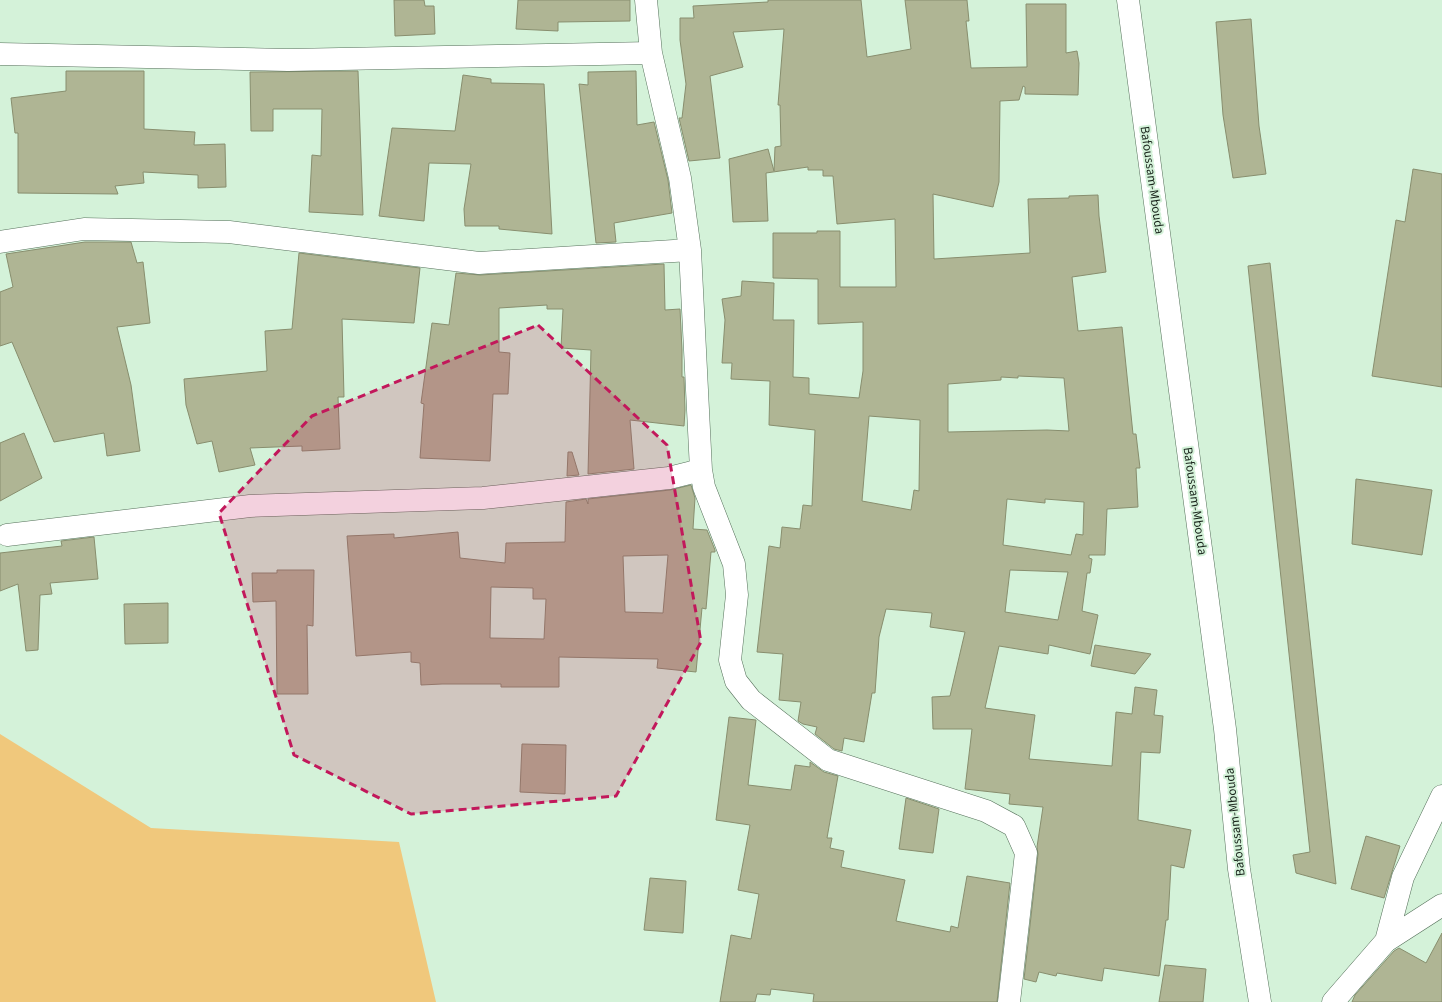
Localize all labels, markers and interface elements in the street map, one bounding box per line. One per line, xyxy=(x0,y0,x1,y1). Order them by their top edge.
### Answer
street label: Bafoussam-Mbouda xyxy=(1136,125,1168,235)
street label: Bafoussam-Mbouda xyxy=(1179,446,1211,556)
street label: Bafoussam-Mbouda xyxy=(1220,767,1250,877)

